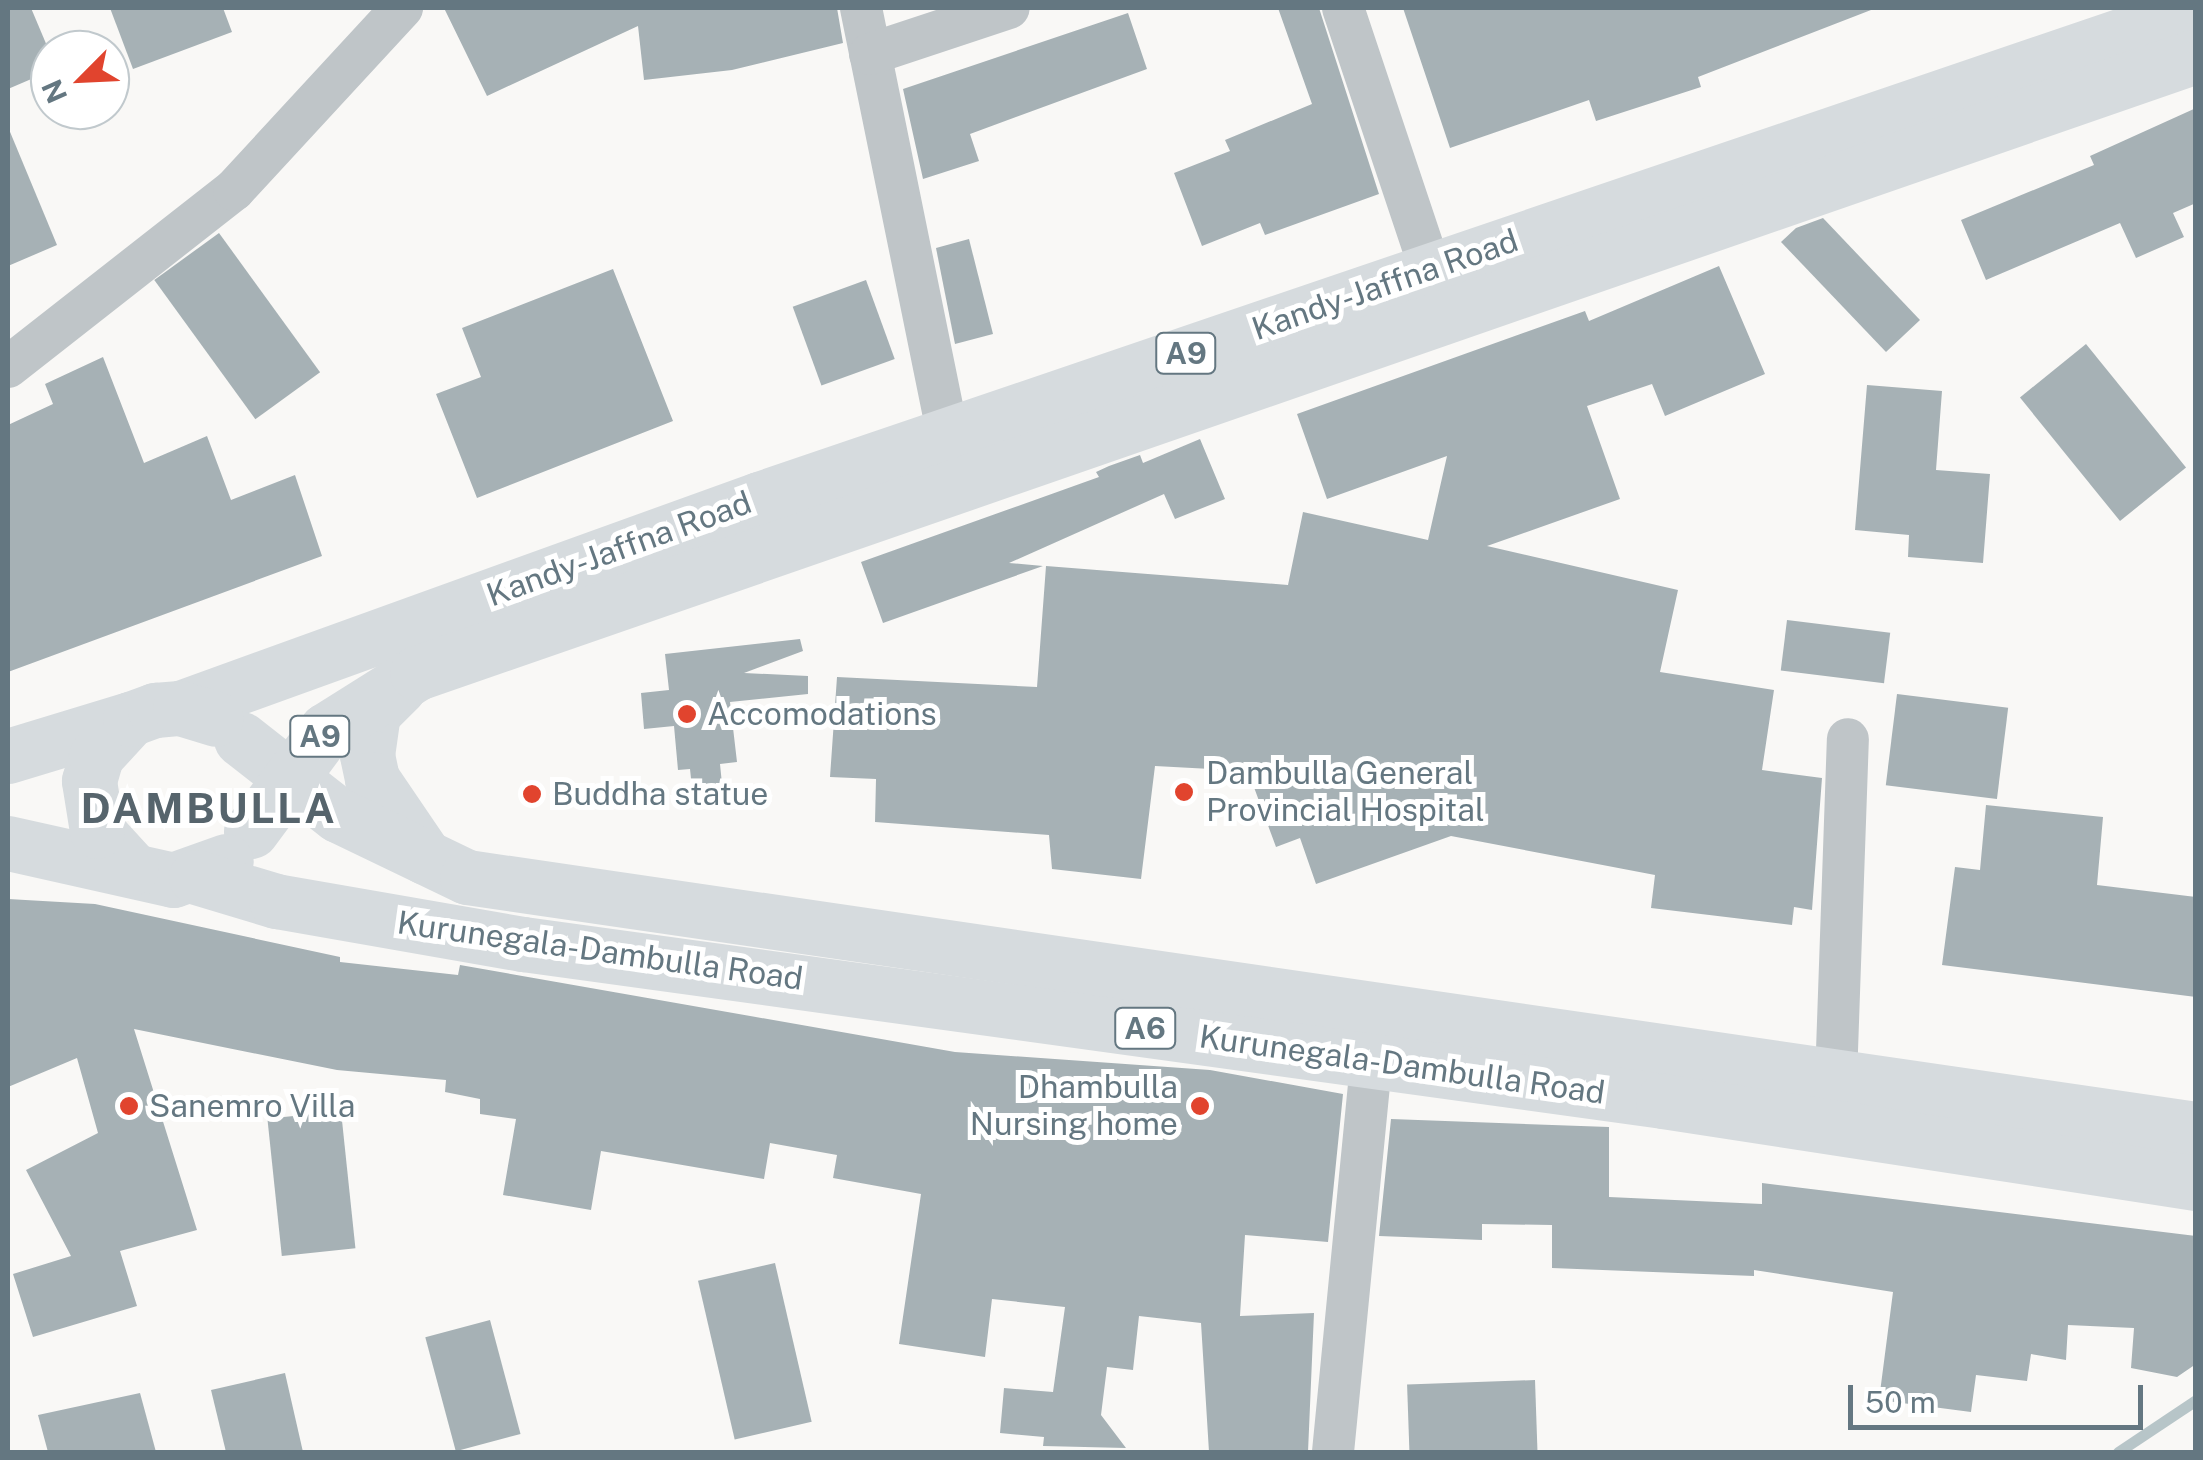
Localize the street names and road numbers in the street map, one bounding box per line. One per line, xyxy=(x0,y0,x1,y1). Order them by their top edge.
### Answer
street label: Kandy-Jaffna Road xyxy=(1247,221,1523,349)
road number: A9 xyxy=(1154,328,1218,378)
street label: Kandy-Jaffna Road xyxy=(481,483,757,615)
road number: A9 xyxy=(288,711,352,761)
street label: Kurunegala-Dambulla Road xyxy=(395,904,805,998)
road number: A6 xyxy=(1112,1003,1178,1053)
street label: Kurunegala-Dambulla Road xyxy=(1197,1018,1607,1112)

